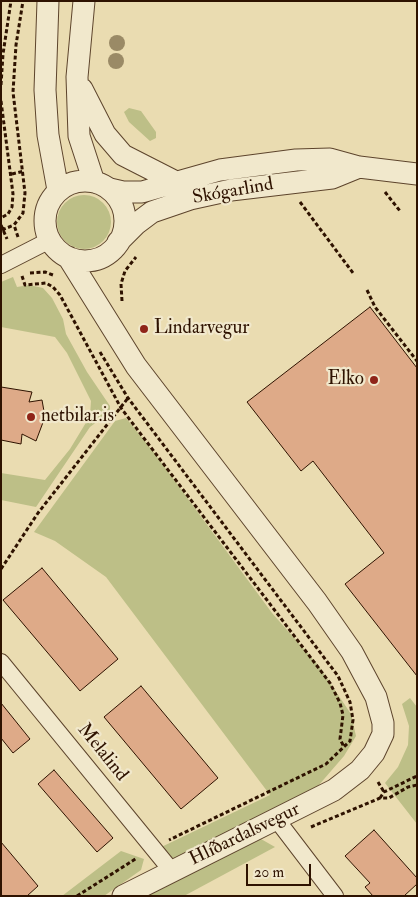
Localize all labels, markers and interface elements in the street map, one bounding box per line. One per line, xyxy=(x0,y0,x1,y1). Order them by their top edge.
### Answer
street label: Skógarlind xyxy=(191,174,275,210)
place label: Lindarvegur xyxy=(154,318,249,340)
marker: Lindarvegur xyxy=(138,323,150,335)
place label: Elko xyxy=(328,369,364,391)
marker: Elko xyxy=(368,374,380,386)
place label: netbilar.is xyxy=(41,406,114,428)
marker: netbilar.is xyxy=(25,411,37,423)
street label: Melalind xyxy=(72,720,132,786)
street label: Hlíðardalsvegur xyxy=(186,798,304,872)
scale bar xyxy=(248,854,313,886)
text: 20 m xyxy=(254,863,284,882)

